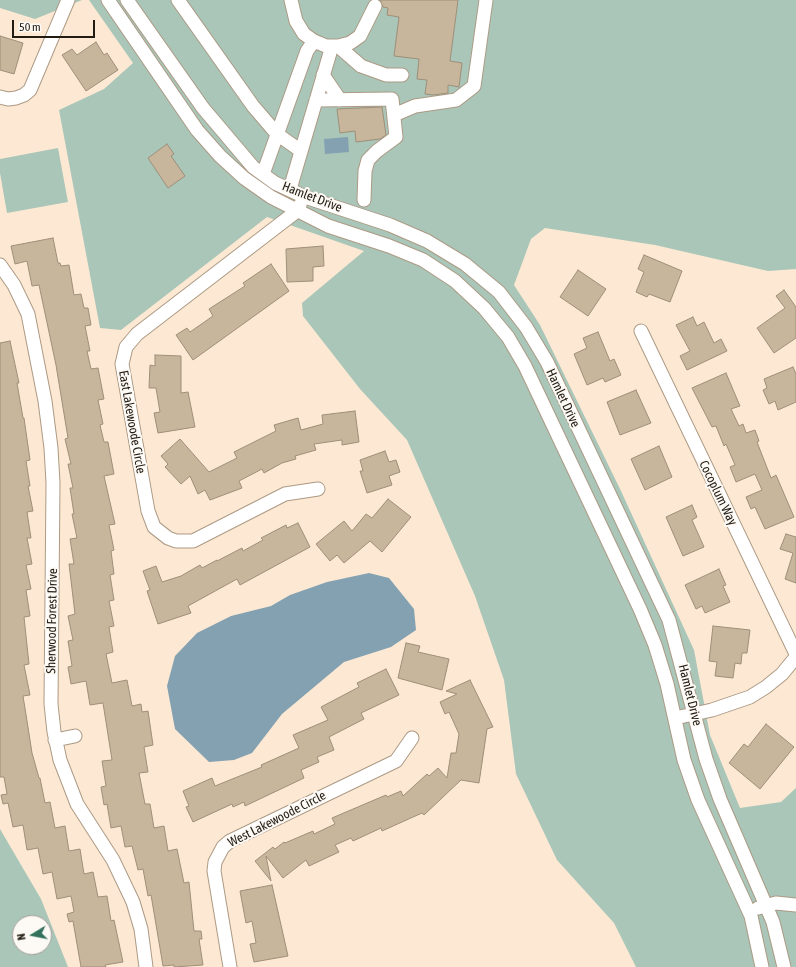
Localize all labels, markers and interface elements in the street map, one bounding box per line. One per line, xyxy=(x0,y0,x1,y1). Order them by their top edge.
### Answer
scale bar xyxy=(14,12,97,38)
text: 50 m xyxy=(19,20,41,34)
street label: Hamlet Drive xyxy=(280,178,344,216)
street label: Hamlet Drive xyxy=(543,366,583,430)
street label: East Lakewoode Circle xyxy=(115,369,149,475)
street label: Cocoplum Way xyxy=(696,458,740,528)
street label: Sherwood Forest Drive xyxy=(43,568,61,674)
street label: Hamlet Drive xyxy=(675,663,705,727)
street label: West Lakewoode Circle xyxy=(225,788,329,850)
north arrow xyxy=(12,915,52,955)
text: N xyxy=(15,933,28,941)

